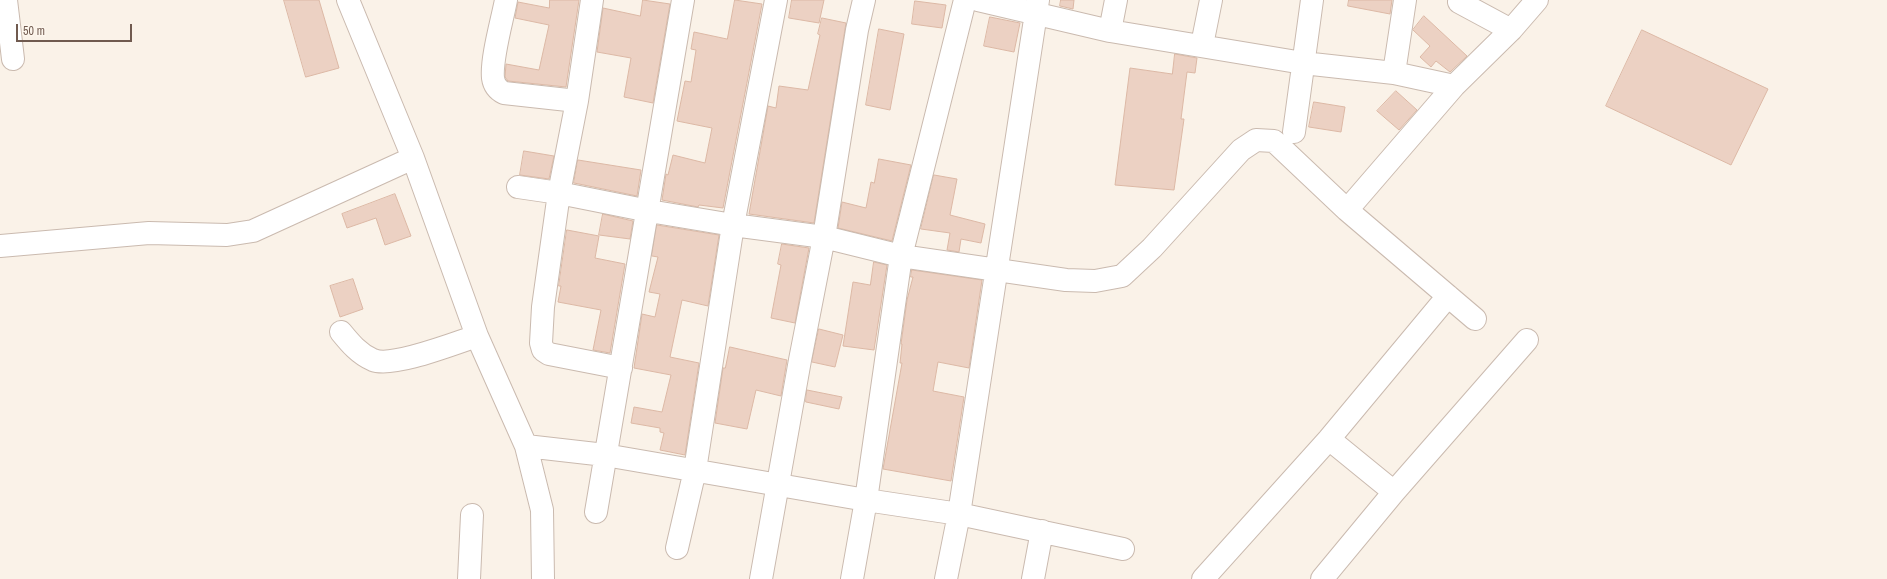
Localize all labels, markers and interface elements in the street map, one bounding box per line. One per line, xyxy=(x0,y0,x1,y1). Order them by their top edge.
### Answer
scale bar xyxy=(18,16,134,42)
text: 50 m xyxy=(23,23,45,39)

